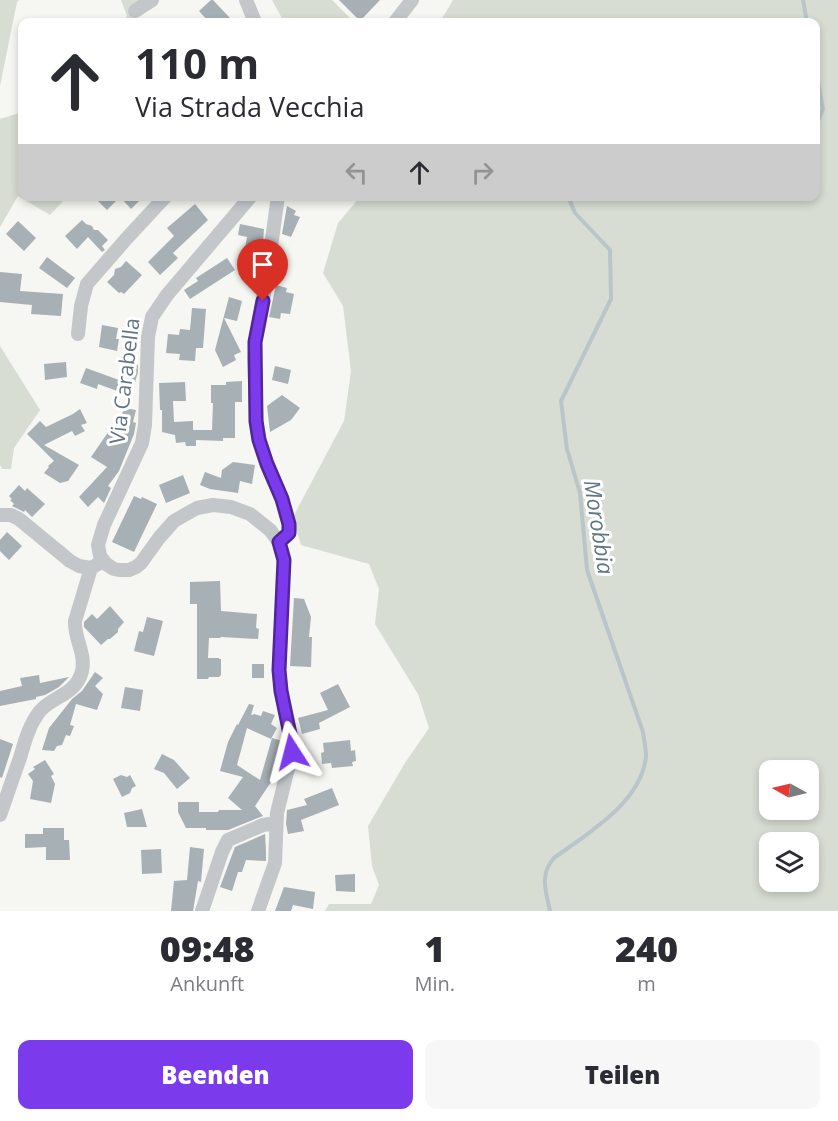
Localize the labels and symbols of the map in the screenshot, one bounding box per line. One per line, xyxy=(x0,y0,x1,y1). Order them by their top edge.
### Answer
pin xyxy=(237,239,288,301)
street label: Via Carabella xyxy=(102,316,146,446)
water label: Morobbia xyxy=(578,477,622,576)
position arrow xyxy=(260,720,324,784)
north arrow xyxy=(759,760,819,820)

